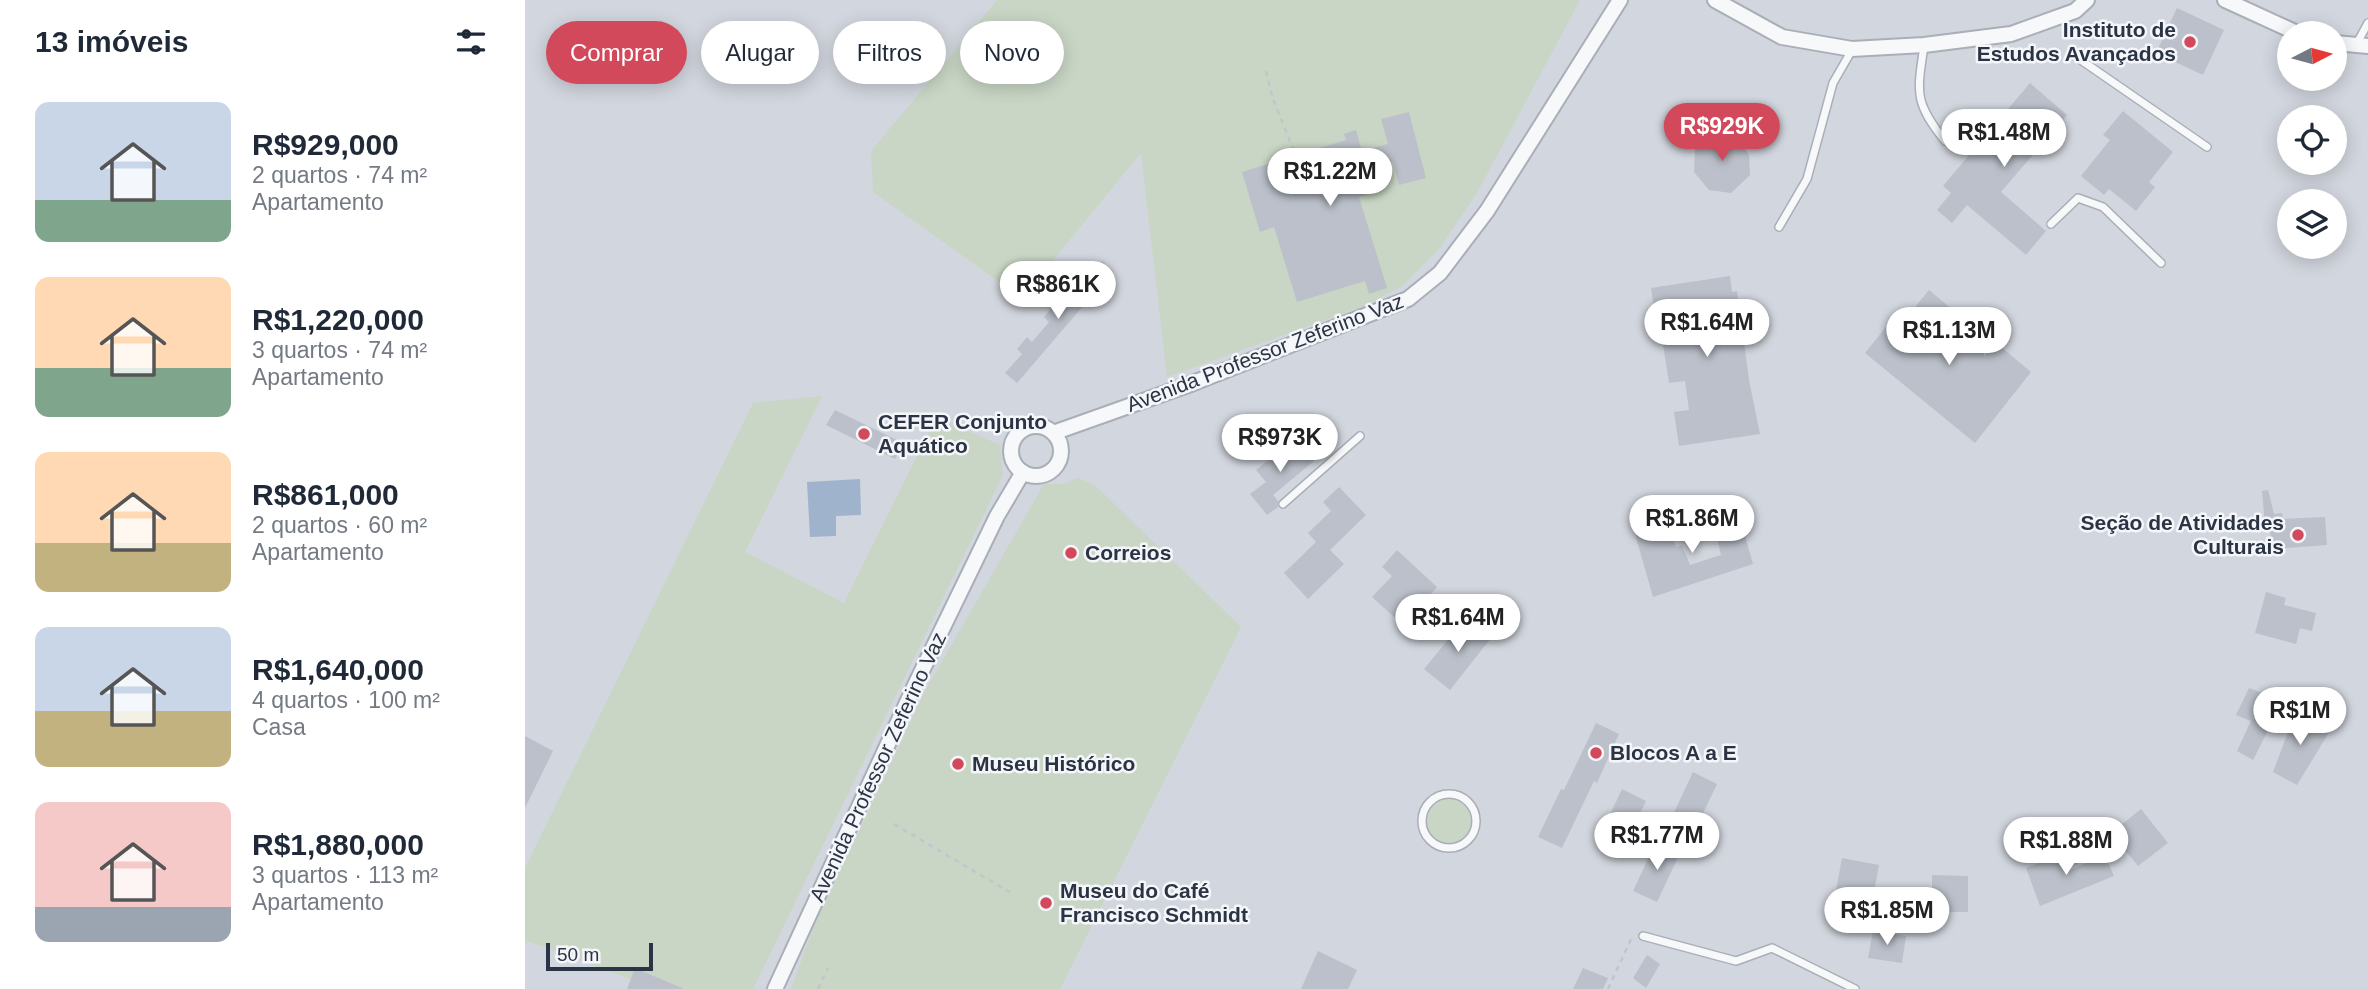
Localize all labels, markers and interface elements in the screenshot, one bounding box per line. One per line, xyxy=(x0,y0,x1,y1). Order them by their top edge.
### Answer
place label: Instituto de Estudos Avançados xyxy=(1977,18,2176,65)
chip: Comprar xyxy=(546,21,687,84)
chip: Alugar xyxy=(701,21,819,84)
chip: Filtros xyxy=(833,21,946,84)
chip: Novo xyxy=(960,21,1064,84)
north arrow xyxy=(2277,21,2347,91)
map controls xyxy=(2277,21,2347,259)
icon: filters xyxy=(452,23,490,61)
text: 13 imóveis xyxy=(35,25,188,58)
marker: Instituto de Estudos Avançados xyxy=(2182,34,2198,50)
pin: R$929K xyxy=(1665,104,1779,163)
button: locate xyxy=(2277,105,2347,175)
pin: R$1.48M xyxy=(1939,110,2069,169)
text: R$929K xyxy=(1680,113,1764,139)
text: R$1.48M xyxy=(1957,119,2051,145)
text: R$929,000 xyxy=(252,128,399,161)
icon: home xyxy=(91,130,175,214)
pin: R$1.22M xyxy=(1265,148,1395,208)
text: R$1.22M xyxy=(1283,158,1377,184)
text: 2 quartos · 74 m² xyxy=(252,162,427,188)
text: Apartamento xyxy=(252,189,384,215)
button: layers xyxy=(2277,189,2347,259)
pin: R$861K xyxy=(1001,262,1115,321)
text: R$861K xyxy=(1016,271,1100,297)
street label: Avenida Professor Zeferino Vaz xyxy=(1123,289,1406,416)
pin: R$1.64M xyxy=(1642,300,1772,359)
text: R$1,220,000 xyxy=(252,303,424,336)
icon: home xyxy=(91,305,175,389)
pin: R$1.13M xyxy=(1884,308,2014,367)
text: R$1.64M xyxy=(1660,309,1754,335)
text: R$1.13M xyxy=(1902,317,1996,343)
text: 3 quartos · 74 m² xyxy=(252,337,427,363)
text: Apartamento xyxy=(252,364,384,390)
place label: CEFER Conjunto Aquático xyxy=(878,410,1047,457)
pin: R$973K xyxy=(1223,414,1337,474)
text: R$973K xyxy=(1238,424,1322,450)
marker: CEFER Conjunto Aquático xyxy=(856,426,872,442)
text: R$861,000 xyxy=(252,478,399,511)
icon: home xyxy=(91,480,175,564)
pin: R$1.86M xyxy=(1627,496,1757,555)
text: R$1.86M xyxy=(1645,505,1739,531)
place label: Seção de Atividades Culturais xyxy=(2081,511,2284,558)
text: 2 quartos · 60 m² xyxy=(252,512,427,538)
marker: Seção de Atividades Culturais xyxy=(2290,527,2306,543)
text: Apartamento xyxy=(252,539,384,565)
place label: Correios xyxy=(1085,541,1171,564)
marker: Correios xyxy=(1063,545,1079,561)
pin: R$1.64M xyxy=(1393,594,1523,654)
text: R$1.64M xyxy=(1411,604,1505,630)
street label: Avenida Professor Zeferino Vaz xyxy=(805,628,950,905)
text: R$1,640,000 xyxy=(252,653,424,686)
icon: home xyxy=(91,655,175,739)
text: 4 quartos · 100 m² xyxy=(252,687,440,713)
pin: R$1M xyxy=(2259,688,2341,747)
text: R$1M xyxy=(2269,697,2331,723)
text: Casa xyxy=(252,714,306,740)
place label: Blocos A a E xyxy=(1610,741,1737,764)
marker: Blocos A a E xyxy=(1588,745,1604,761)
place label: Museu Histórico xyxy=(972,752,1135,775)
marker: Museu Histórico xyxy=(950,756,966,772)
pin: R$1.77M xyxy=(1592,812,1722,872)
pin: R$1.88M xyxy=(2001,818,2131,877)
text: R$1.77M xyxy=(1610,822,1704,848)
text: R$1.88M xyxy=(2019,827,2113,853)
text: R$1,880,000 xyxy=(252,828,424,861)
icon: home xyxy=(91,830,175,914)
text: 3 quartos · 113 m² xyxy=(252,862,438,888)
place label: Museu do Café Francisco Schmidt xyxy=(1060,879,1248,926)
pin: R$1.85M xyxy=(1822,888,1952,947)
text: Apartamento xyxy=(252,889,384,915)
marker: Museu do Café Francisco Schmidt xyxy=(1038,895,1054,911)
text: R$1.85M xyxy=(1840,897,1934,923)
scale bar xyxy=(546,940,653,972)
text: 50 m xyxy=(557,944,599,965)

